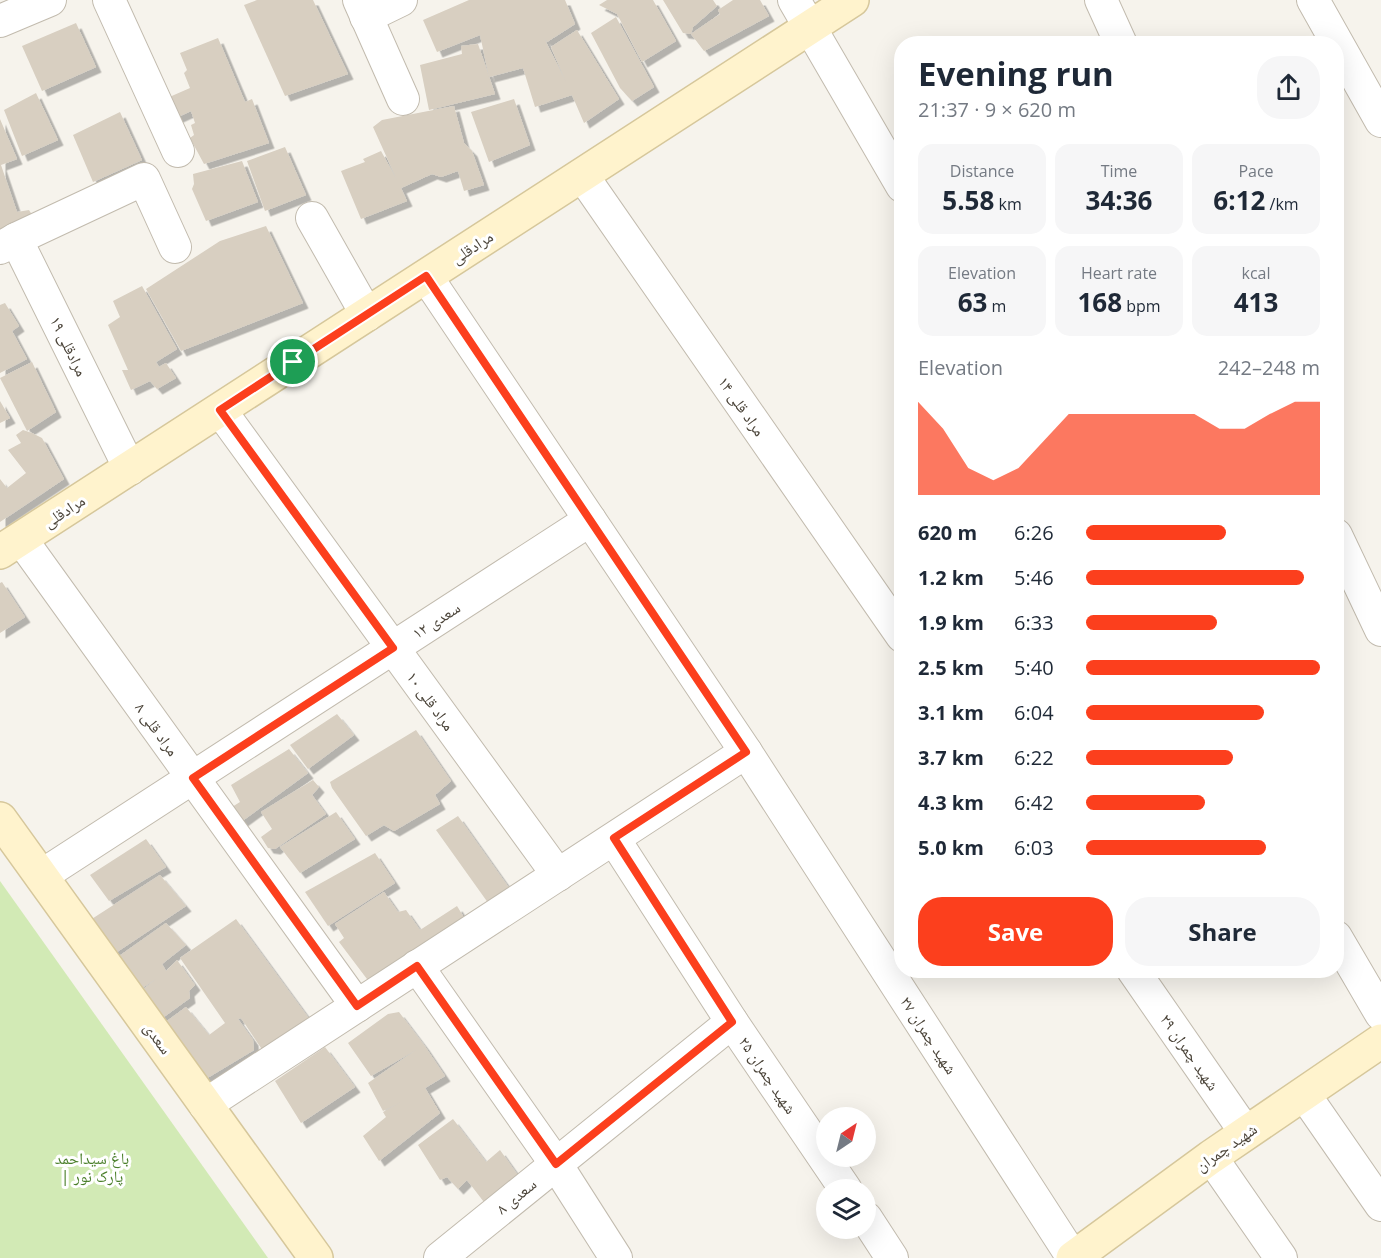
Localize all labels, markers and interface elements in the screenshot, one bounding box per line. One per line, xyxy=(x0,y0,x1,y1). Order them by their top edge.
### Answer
text: Evening run xyxy=(918,51,1114,96)
button: share xyxy=(1257,56,1320,119)
text: 21:37 · 9 × 620 m xyxy=(918,96,1076,123)
text: Distance xyxy=(950,160,1014,182)
text: Time xyxy=(1101,160,1137,182)
text: Pace xyxy=(1238,160,1274,182)
text: 5.58 xyxy=(942,182,994,218)
text: 34:36 xyxy=(1086,182,1152,218)
text: 6:12 xyxy=(1213,182,1265,218)
text: km xyxy=(994,193,1022,215)
text: /km xyxy=(1265,193,1299,215)
street label: مرادقلی xyxy=(447,225,497,269)
text: Elevation xyxy=(948,262,1016,284)
text: Heart rate xyxy=(1081,262,1157,284)
text: kcal xyxy=(1242,262,1271,284)
text: 63 xyxy=(958,284,987,320)
text: 168 xyxy=(1077,284,1122,320)
text: 413 xyxy=(1234,284,1278,320)
text: m xyxy=(987,295,1006,317)
text: bpm xyxy=(1122,295,1161,317)
street label: مرادقلی ۱۹ xyxy=(45,312,93,380)
pin xyxy=(267,336,318,387)
icon: arrive xyxy=(276,345,309,378)
text: Elevation xyxy=(918,354,1003,381)
text: 242–248 m xyxy=(1218,354,1320,381)
street label: مراد قلی ۱۴ xyxy=(713,372,771,440)
street label: مرادقلی xyxy=(39,489,89,533)
text: 620 m xyxy=(918,519,977,546)
text: 6:26 xyxy=(1014,519,1054,546)
text: 1.2 km xyxy=(918,564,984,591)
text: 5:46 xyxy=(1014,564,1054,591)
street label: سعدی ۱۲ xyxy=(408,596,464,644)
text: 1.9 km xyxy=(918,609,984,636)
text: 6:33 xyxy=(1014,609,1054,636)
text: 2.5 km xyxy=(918,654,984,681)
text: 5:40 xyxy=(1014,654,1054,681)
street label: مراد قلی ۱۰ xyxy=(402,667,460,735)
street label: مراد قلی ۸ xyxy=(130,698,184,760)
text: 3.1 km xyxy=(918,699,984,726)
text: 6:04 xyxy=(1014,699,1054,726)
text: 3.7 km xyxy=(918,744,984,771)
text: 6:22 xyxy=(1014,744,1054,771)
text: 4.3 km xyxy=(918,789,984,816)
text: 6:42 xyxy=(1014,789,1054,816)
text: 5.0 km xyxy=(918,834,984,861)
text: 6:03 xyxy=(1014,834,1054,861)
button: Save xyxy=(918,897,1113,966)
button: Share xyxy=(1125,897,1320,966)
street label: شهید چمران ۲۷ xyxy=(896,992,962,1078)
street label: شهید چمران ۲۹ xyxy=(1155,1009,1225,1095)
street label: سعدی xyxy=(139,1018,177,1058)
street label: شهید چمران ۲۵ xyxy=(734,1032,802,1118)
north arrow xyxy=(816,1107,876,1167)
map controls xyxy=(816,1107,876,1239)
street label: شهید چمران xyxy=(1191,1118,1261,1176)
park label: باغ سیداحمد | پارک نور xyxy=(55,1147,129,1187)
street label: سعدی ۸ xyxy=(491,1173,541,1219)
button: layers xyxy=(816,1179,876,1239)

